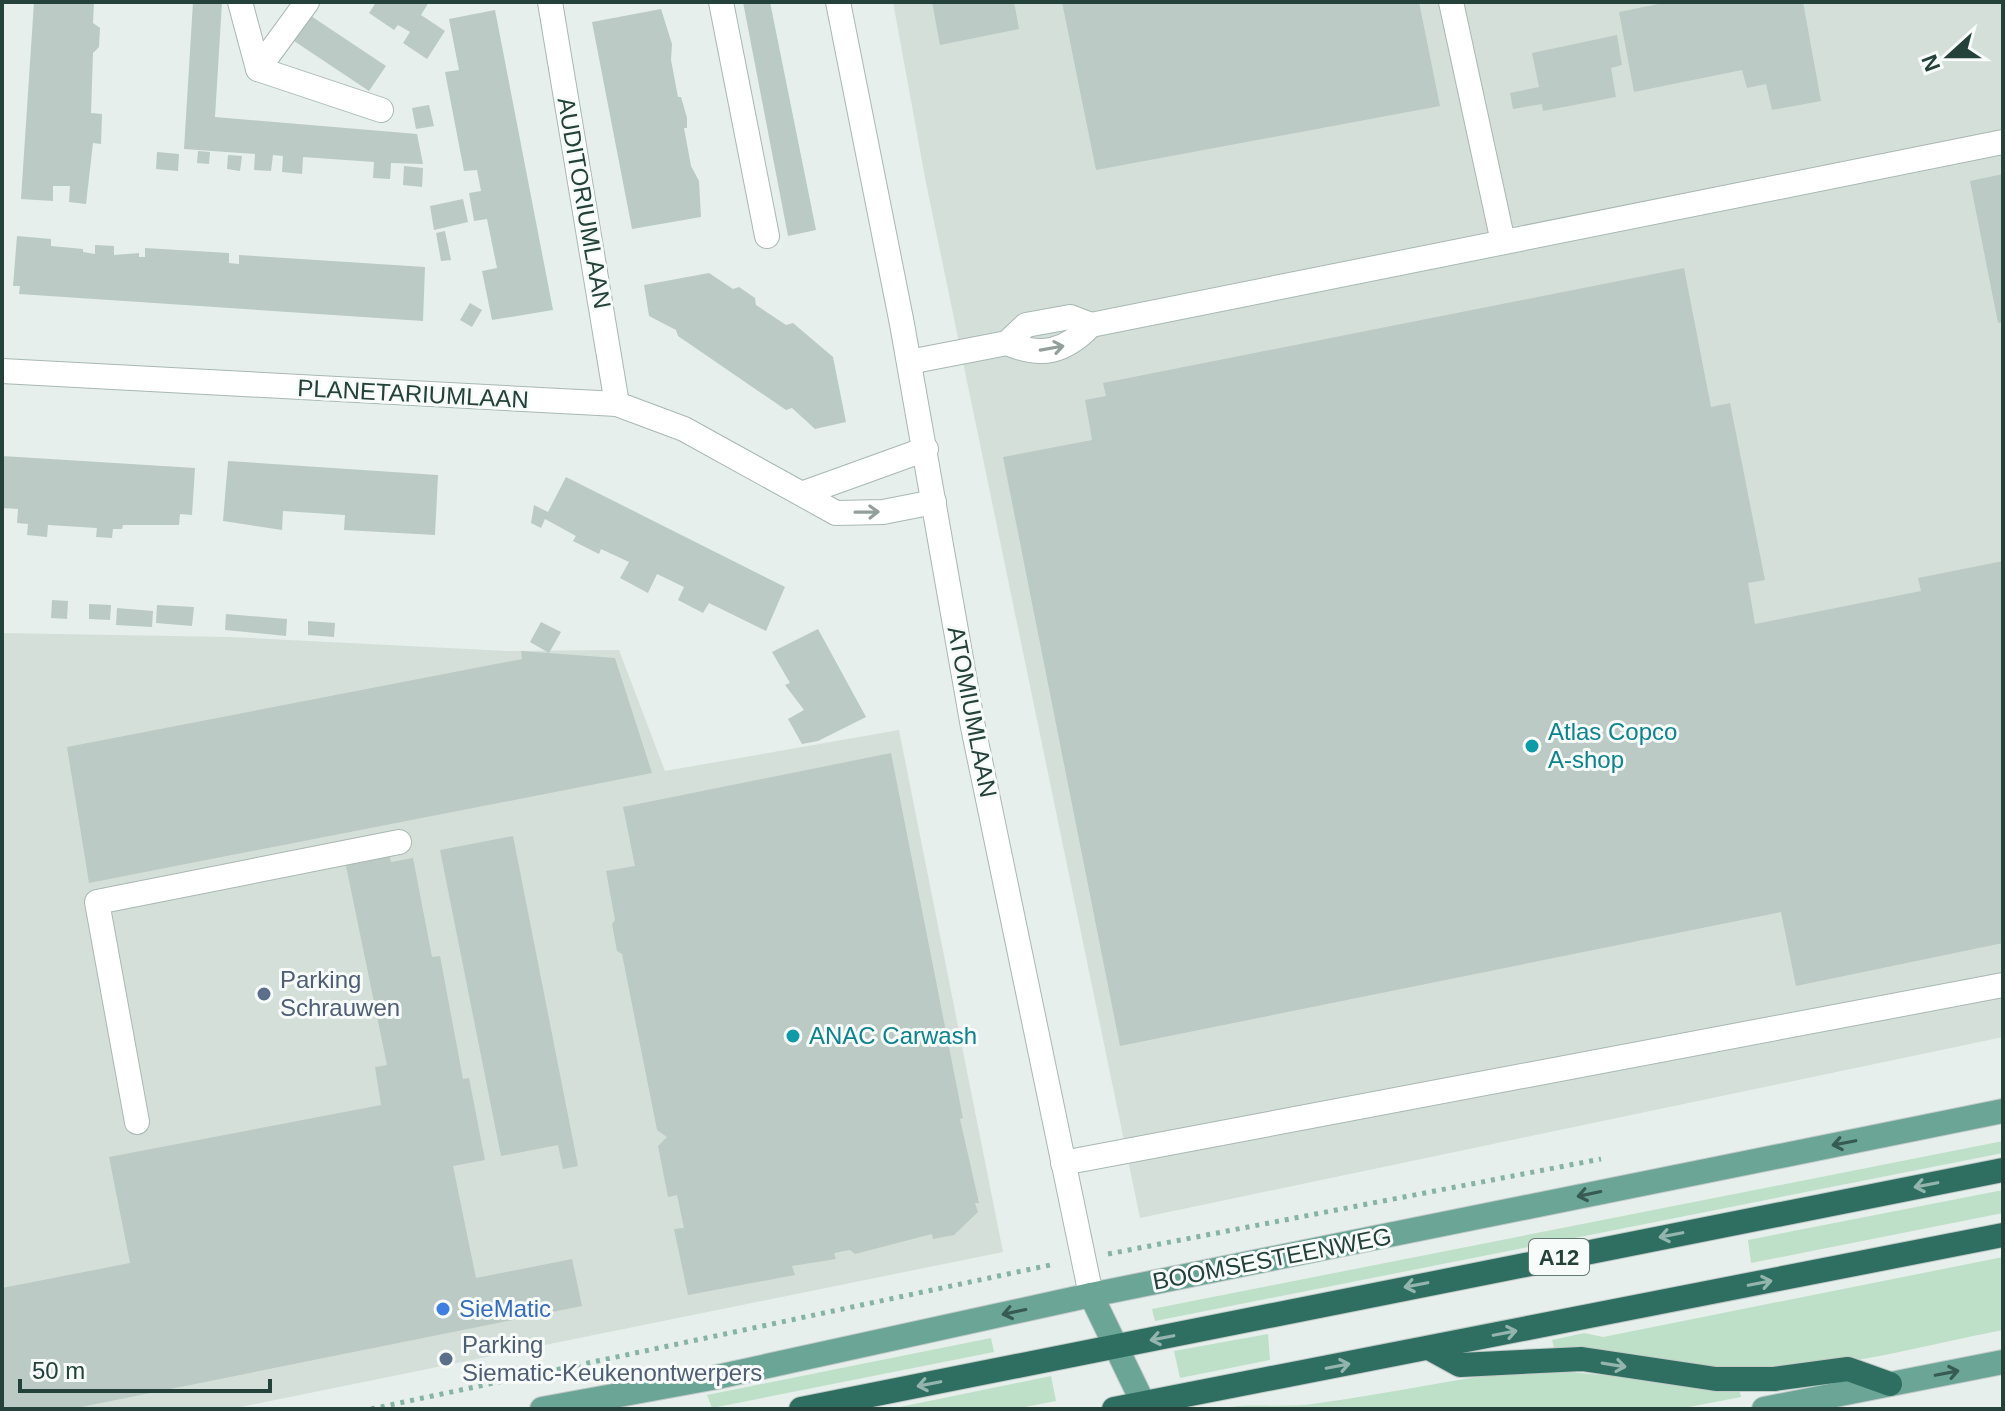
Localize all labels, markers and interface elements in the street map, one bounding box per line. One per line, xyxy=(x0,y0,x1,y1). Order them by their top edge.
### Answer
north arrow xyxy=(1909,16,1989,96)
text: N xyxy=(1916,51,1945,75)
street label: AUDITORIUMLAAN xyxy=(553,95,616,311)
one-way arrow xyxy=(1039,340,1064,355)
street label: PLANETARIUMLAAN xyxy=(297,374,529,413)
one-way arrow xyxy=(853,505,880,520)
street label: ATOMIUMLAAN xyxy=(943,624,1002,800)
place label: Atlas Copco A-shop xyxy=(1548,718,1677,773)
marker: Atlas Copco A-shop xyxy=(1523,737,1541,755)
place label: Parking Schrauwen xyxy=(280,966,400,1021)
marker: Parking Schrauwen xyxy=(255,985,273,1003)
place label: ANAC Carwash xyxy=(809,1022,977,1049)
marker: ANAC Carwash xyxy=(784,1027,802,1045)
one-way arrow xyxy=(1832,1136,1857,1151)
one-way arrow xyxy=(1914,1178,1940,1193)
one-way arrow xyxy=(1577,1187,1603,1202)
street label: BOOMSESTEENWEG xyxy=(1150,1222,1394,1295)
one-way arrow xyxy=(1659,1228,1685,1243)
road number: A12 xyxy=(1529,1239,1589,1275)
one-way arrow xyxy=(1747,1275,1773,1290)
one-way arrow xyxy=(1404,1278,1429,1293)
place label: SieMatic xyxy=(459,1295,551,1322)
marker: SieMatic xyxy=(434,1300,452,1318)
one-way arrow xyxy=(1002,1305,1028,1320)
one-way arrow xyxy=(1492,1325,1518,1340)
place label: Parking Siematic-Keukenontwerpers xyxy=(462,1331,762,1386)
one-way arrow xyxy=(1149,1331,1175,1346)
scale bar xyxy=(20,1343,270,1393)
marker: Parking Siematic-Keukenontwerpers xyxy=(437,1350,455,1368)
text: 50 m xyxy=(32,1357,85,1384)
one-way arrow xyxy=(1324,1358,1350,1373)
one-way arrow xyxy=(1601,1358,1626,1373)
one-way arrow xyxy=(1933,1365,1959,1380)
one-way arrow xyxy=(917,1377,942,1392)

